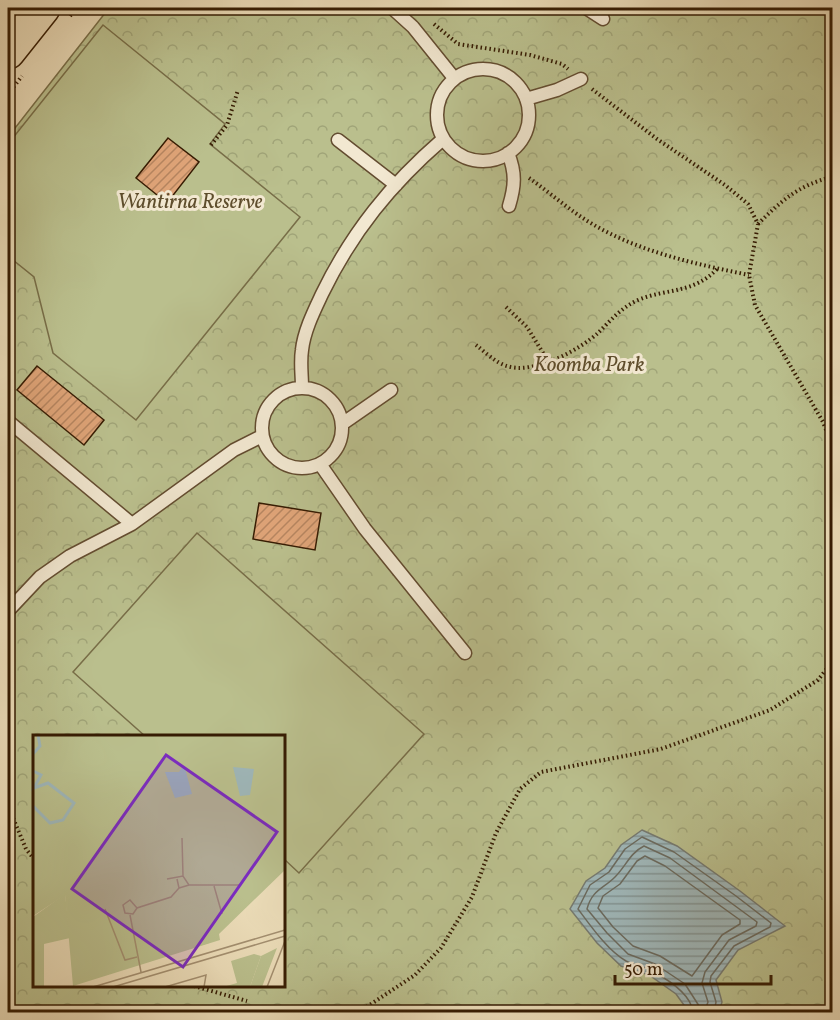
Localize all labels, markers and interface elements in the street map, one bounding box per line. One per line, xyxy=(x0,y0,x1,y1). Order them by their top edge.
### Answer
park label: Wantirna Reserve xyxy=(117,188,263,217)
park label: Koomba Park xyxy=(534,351,645,380)
inset map xyxy=(33,735,285,987)
scale bar xyxy=(615,948,771,986)
text: 50 m xyxy=(624,958,663,983)

